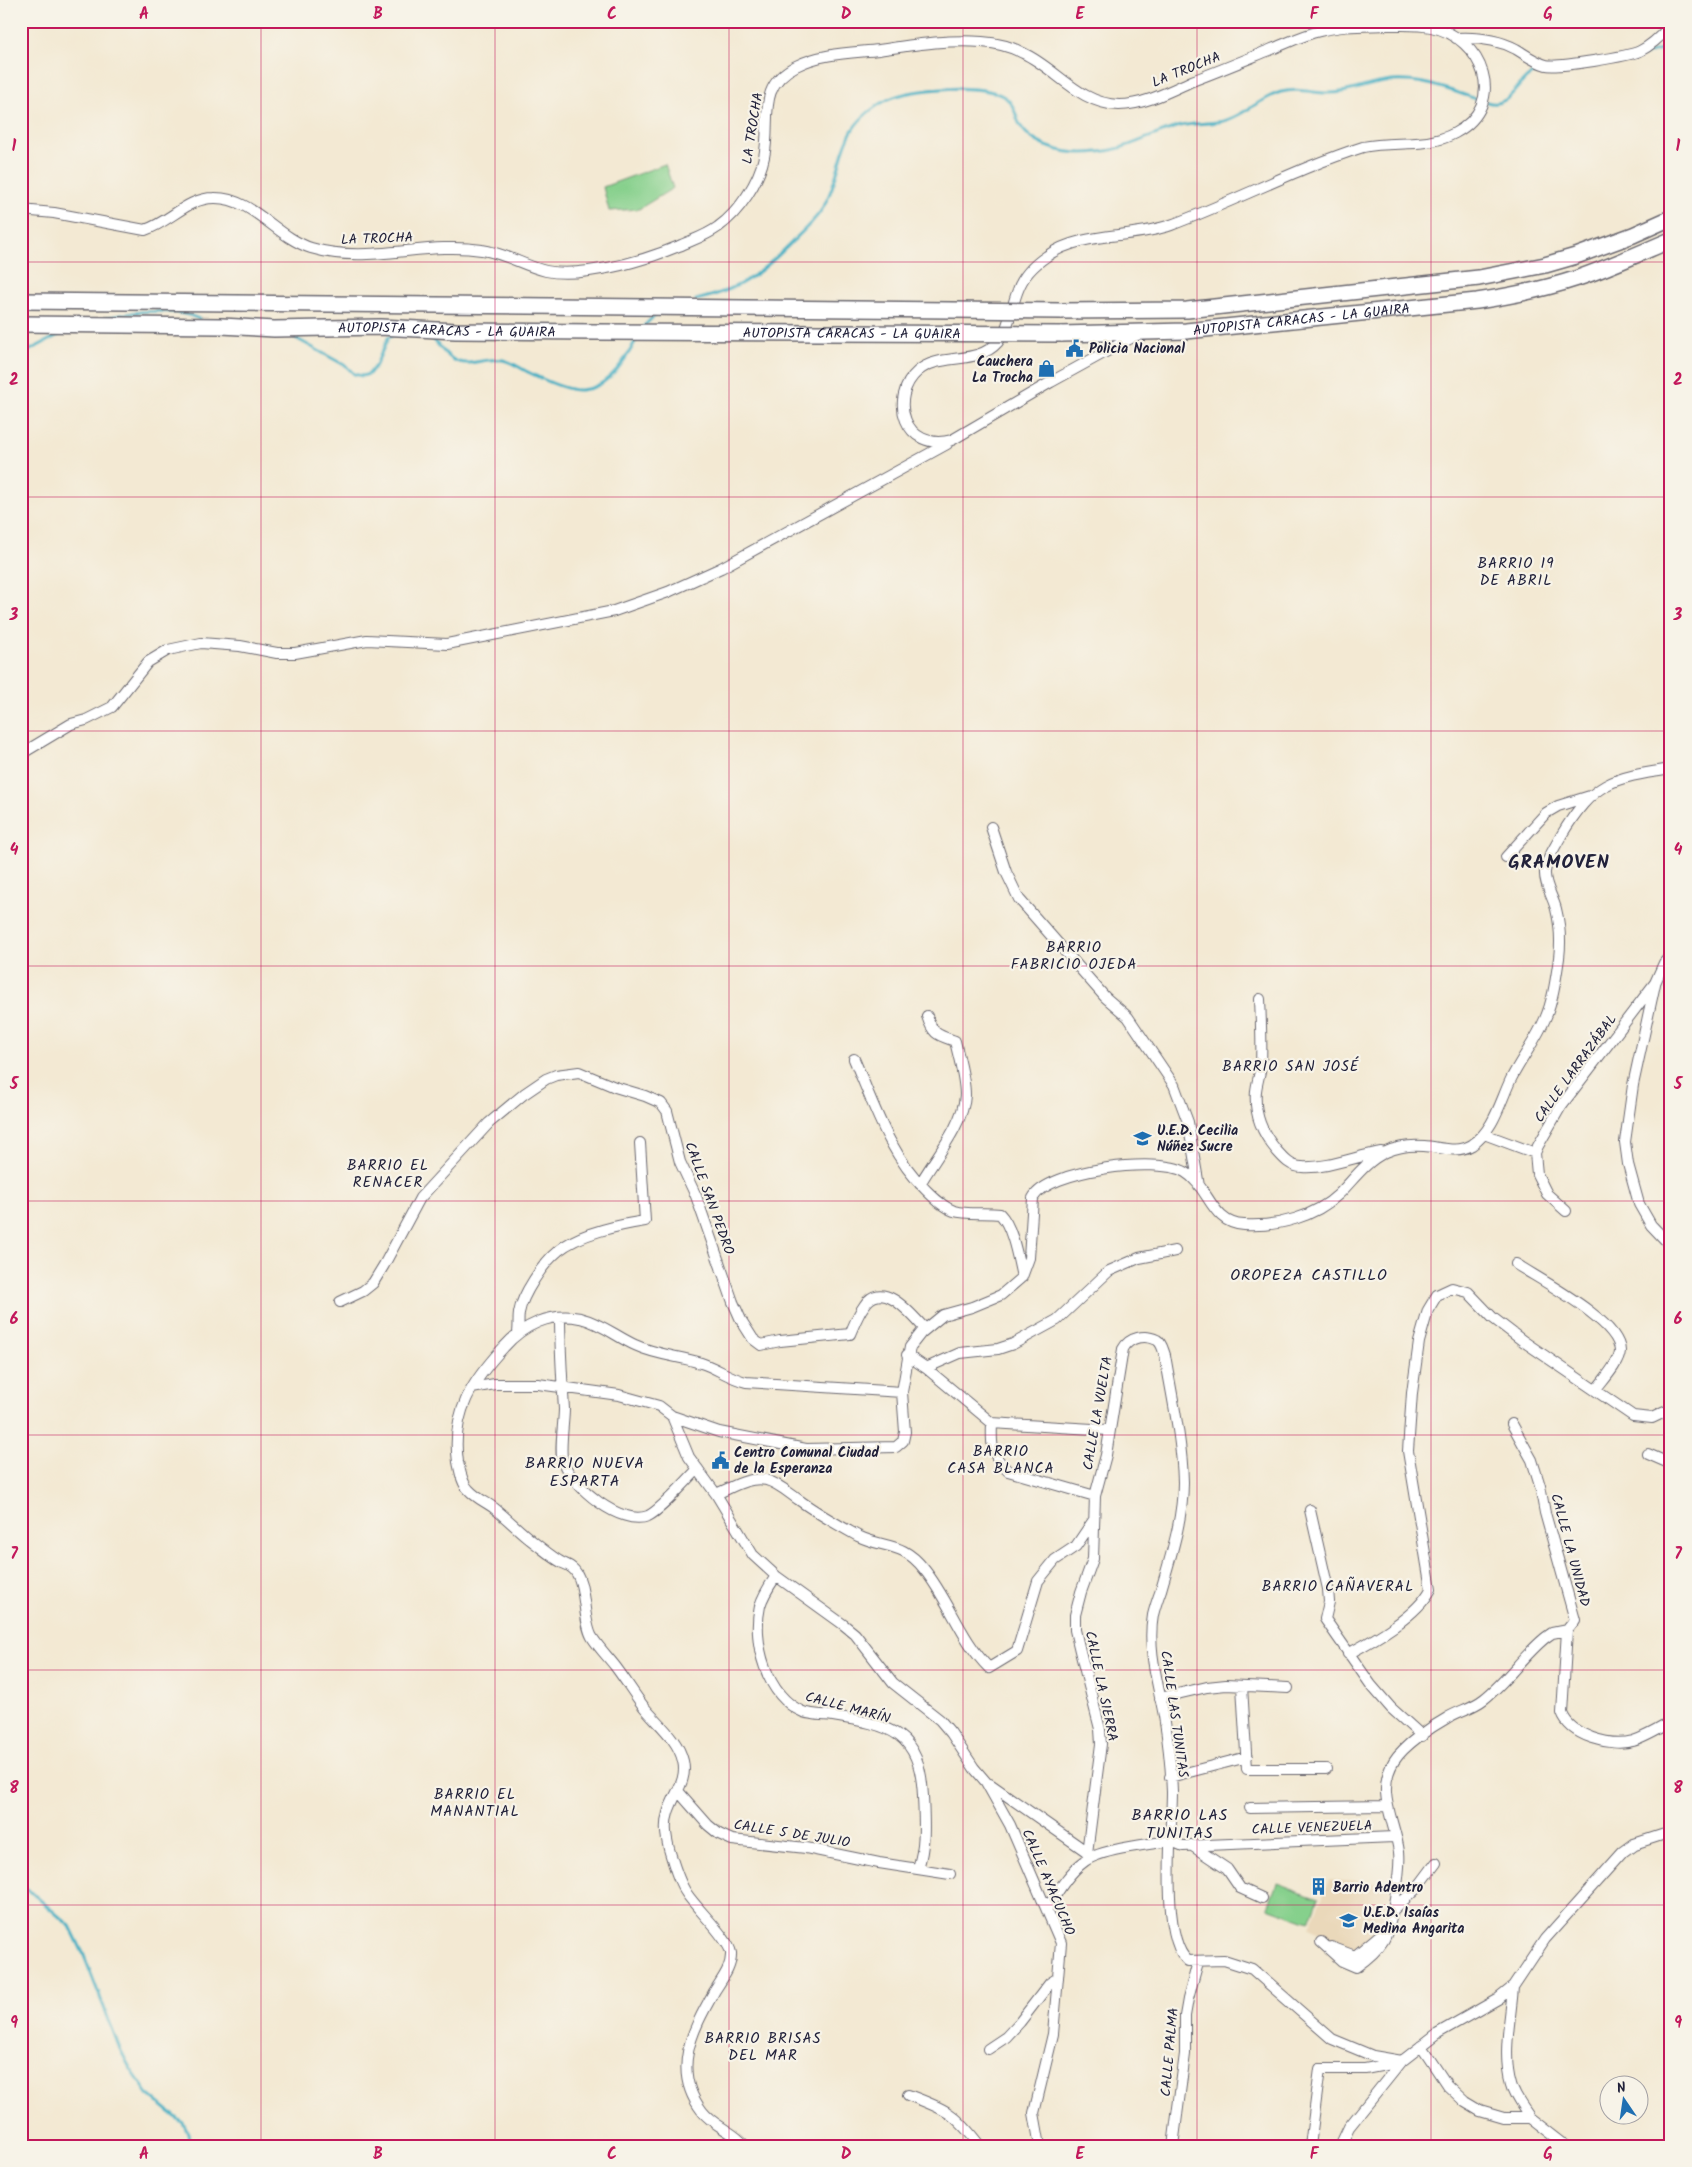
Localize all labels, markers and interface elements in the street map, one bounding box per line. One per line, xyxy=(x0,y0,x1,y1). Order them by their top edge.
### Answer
text: A xyxy=(139,2,149,27)
text: B xyxy=(373,2,383,27)
text: C xyxy=(607,2,617,27)
text: D xyxy=(841,2,852,27)
text: E xyxy=(1076,2,1086,27)
text: F xyxy=(1310,2,1320,27)
text: G xyxy=(1543,2,1553,27)
street label: LA TROCHA xyxy=(1149,46,1224,94)
street label: LA TROCHA xyxy=(736,91,770,166)
text: 1 xyxy=(12,134,17,159)
text: 1 xyxy=(1676,134,1681,159)
street label: LA TROCHA xyxy=(341,227,414,251)
street label: AUTOPISTA CARACAS - LA GUAIRA xyxy=(1192,298,1411,342)
street label: AUTOPISTA CARACAS - LA GUAIRA xyxy=(338,317,556,344)
street label: AUTOPISTA CARACAS - LA GUAIRA xyxy=(743,323,961,346)
public building icon: Policia Nacional xyxy=(1065,338,1085,358)
place label: Policia Nacional xyxy=(1089,338,1185,360)
place label: Cauchera La Trocha xyxy=(972,351,1033,389)
shop icon: Cauchera La Trocha xyxy=(1037,359,1057,379)
text: 2 xyxy=(9,368,19,393)
text: 2 xyxy=(1673,368,1683,393)
district label: BARRIO 19 DE ABRIL xyxy=(1477,552,1555,593)
text: 3 xyxy=(9,603,19,628)
text: 3 xyxy=(1673,603,1683,628)
text: 4 xyxy=(10,838,19,863)
text: 4 xyxy=(1674,838,1683,863)
district label: GRAMOVEN xyxy=(1508,848,1610,878)
district label: BARRIO FABRICIO OJEDA xyxy=(1011,936,1137,977)
street label: CALLE LARRAZÁBAL xyxy=(1529,1010,1623,1127)
district label: BARRIO SAN JOSÉ xyxy=(1222,1055,1360,1079)
text: 5 xyxy=(9,1072,20,1097)
text: 5 xyxy=(1673,1072,1684,1097)
place label: U.E.D. Cecilia Núñez Sucre xyxy=(1157,1120,1238,1158)
school or university icon: U.E.D. Cecilia Núñez Sucre xyxy=(1133,1128,1153,1148)
street label: CALLE SAN PEDRO xyxy=(678,1139,740,1258)
district label: BARRIO EL RENACER xyxy=(347,1154,429,1195)
district label: OROPEZA CASTILLO xyxy=(1230,1263,1388,1288)
text: 6 xyxy=(10,1307,19,1332)
text: 6 xyxy=(1674,1307,1683,1332)
street label: CALLE LA VUELTA xyxy=(1077,1354,1119,1472)
district label: BARRIO CASA BLANCA xyxy=(947,1440,1055,1481)
place label: Centro Comunal Ciudad de la Esperanza xyxy=(734,1442,879,1480)
public building icon: Centro Comunal Ciudad de la Esperanza xyxy=(710,1450,730,1470)
district label: BARRIO NUEVA ESPARTA xyxy=(525,1451,645,1494)
street label: CALLE LA UNIDAD xyxy=(1544,1491,1596,1609)
text: 7 xyxy=(10,1542,18,1567)
text: 7 xyxy=(1674,1542,1682,1567)
district label: BARRIO CAÑAVERAL xyxy=(1262,1575,1414,1599)
street label: CALLE LA SIERRA xyxy=(1079,1629,1123,1744)
street label: CALLE LAS TUNITAS xyxy=(1154,1649,1194,1780)
street label: CALLE MARÍN xyxy=(803,1686,893,1730)
text: 8 xyxy=(9,1776,19,1801)
text: 8 xyxy=(1673,1776,1683,1801)
district label: BARRIO EL MANANTIAL xyxy=(430,1783,520,1824)
district label: BARRIO LAS TUNITAS xyxy=(1132,1803,1228,1846)
street label: CALLE 5 DE JULIO xyxy=(732,1814,852,1854)
street label: CALLE VENEZUELA xyxy=(1251,1815,1373,1841)
street label: CALLE AYACUCHO xyxy=(1016,1826,1081,1940)
building icon: Barrio Adentro xyxy=(1309,1877,1329,1897)
place label: Barrio Adentro xyxy=(1333,1877,1424,1899)
place label: U.E.D. Isaías Medina Angarita xyxy=(1363,1902,1465,1940)
school or university icon: U.E.D. Isaías Medina Angarita xyxy=(1339,1910,1359,1930)
street label: CALLE PALMA xyxy=(1155,2007,1185,2098)
text: 9 xyxy=(10,2011,18,2036)
text: 9 xyxy=(1674,2011,1682,2036)
district label: BARRIO BRISAS DEL MAR xyxy=(704,2027,822,2068)
north arrow xyxy=(1600,2074,1650,2124)
text: N xyxy=(1615,2077,1628,2100)
text: A xyxy=(139,2142,149,2167)
text: B xyxy=(373,2142,383,2167)
text: C xyxy=(607,2142,617,2167)
text: D xyxy=(841,2142,852,2167)
text: E xyxy=(1076,2142,1086,2167)
text: F xyxy=(1310,2142,1320,2167)
text: G xyxy=(1543,2142,1553,2167)

